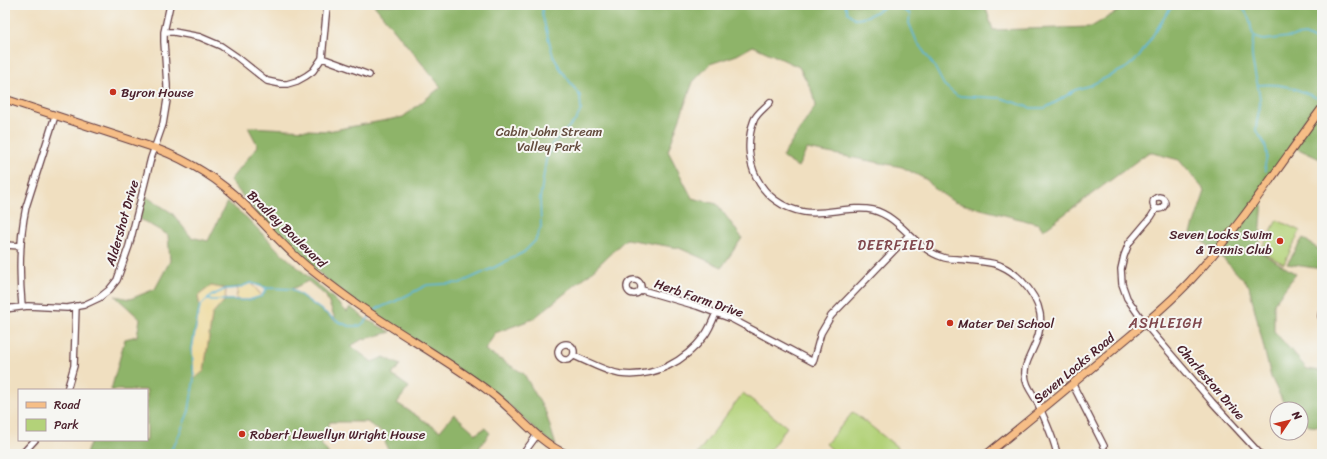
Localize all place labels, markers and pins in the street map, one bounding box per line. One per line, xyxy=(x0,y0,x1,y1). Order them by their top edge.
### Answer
place label: Byron House xyxy=(121,81,194,104)
marker: Byron House xyxy=(108,87,118,97)
place label: Seven Locks Swim & Tennis Club xyxy=(1169,223,1272,261)
marker: Seven Locks Swim & Tennis Club xyxy=(1275,236,1285,246)
place label: Mater Dei School xyxy=(958,312,1054,335)
marker: Mater Dei School xyxy=(945,318,955,328)
place label: Robert Llewellyn Wright House xyxy=(250,423,426,446)
marker: Robert Llewellyn Wright House xyxy=(237,429,247,439)

